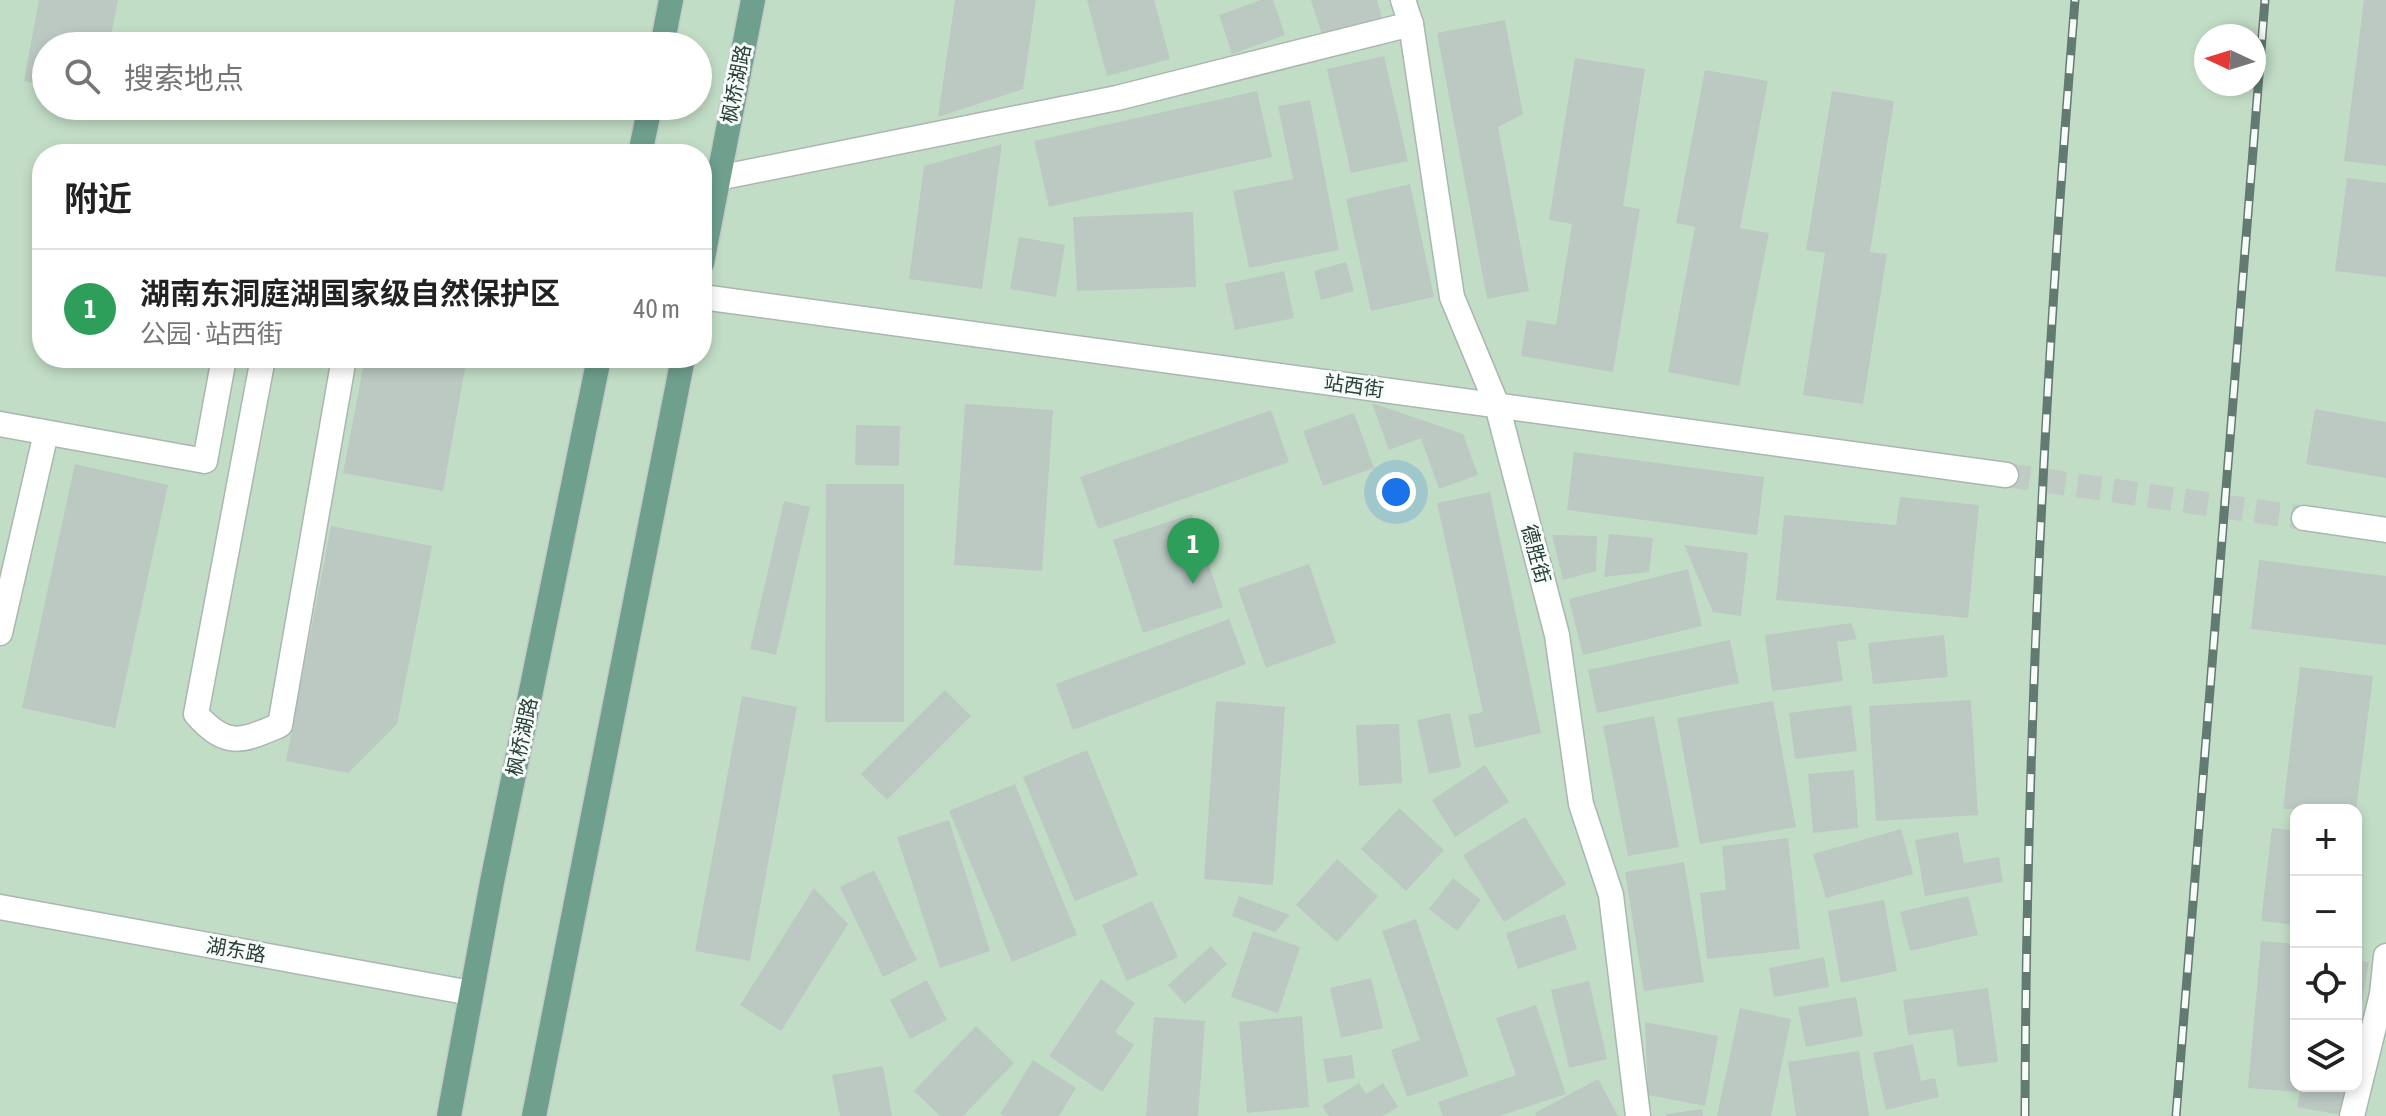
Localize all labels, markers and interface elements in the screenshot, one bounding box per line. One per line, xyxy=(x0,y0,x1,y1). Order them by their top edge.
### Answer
north arrow xyxy=(2194,24,2266,96)
search box xyxy=(32,32,712,120)
street label: 枫桥湖路 xyxy=(717,42,754,125)
icon: search xyxy=(60,54,104,98)
text: 搜索地点 xyxy=(124,61,244,95)
text: 附近 xyxy=(64,179,132,218)
text: 湖南东洞庭湖国家级自然保护区 xyxy=(140,276,560,310)
text: 1 xyxy=(84,294,96,324)
text: 40 m xyxy=(633,294,680,324)
text: 公园 · 站西街 xyxy=(140,319,283,349)
street label: 站西街 xyxy=(1323,370,1385,401)
your location xyxy=(1376,472,1416,512)
pin: 1 xyxy=(1167,518,1219,584)
street label: 德胜街 xyxy=(1518,522,1555,586)
street label: 枫桥湖路 xyxy=(502,695,541,778)
map controls xyxy=(2290,804,2362,1092)
button: + xyxy=(2290,804,2362,876)
button: − xyxy=(2290,876,2362,948)
street label: 湖东路 xyxy=(205,933,268,966)
button: locate xyxy=(2290,948,2362,1020)
button: layers xyxy=(2290,1020,2362,1092)

